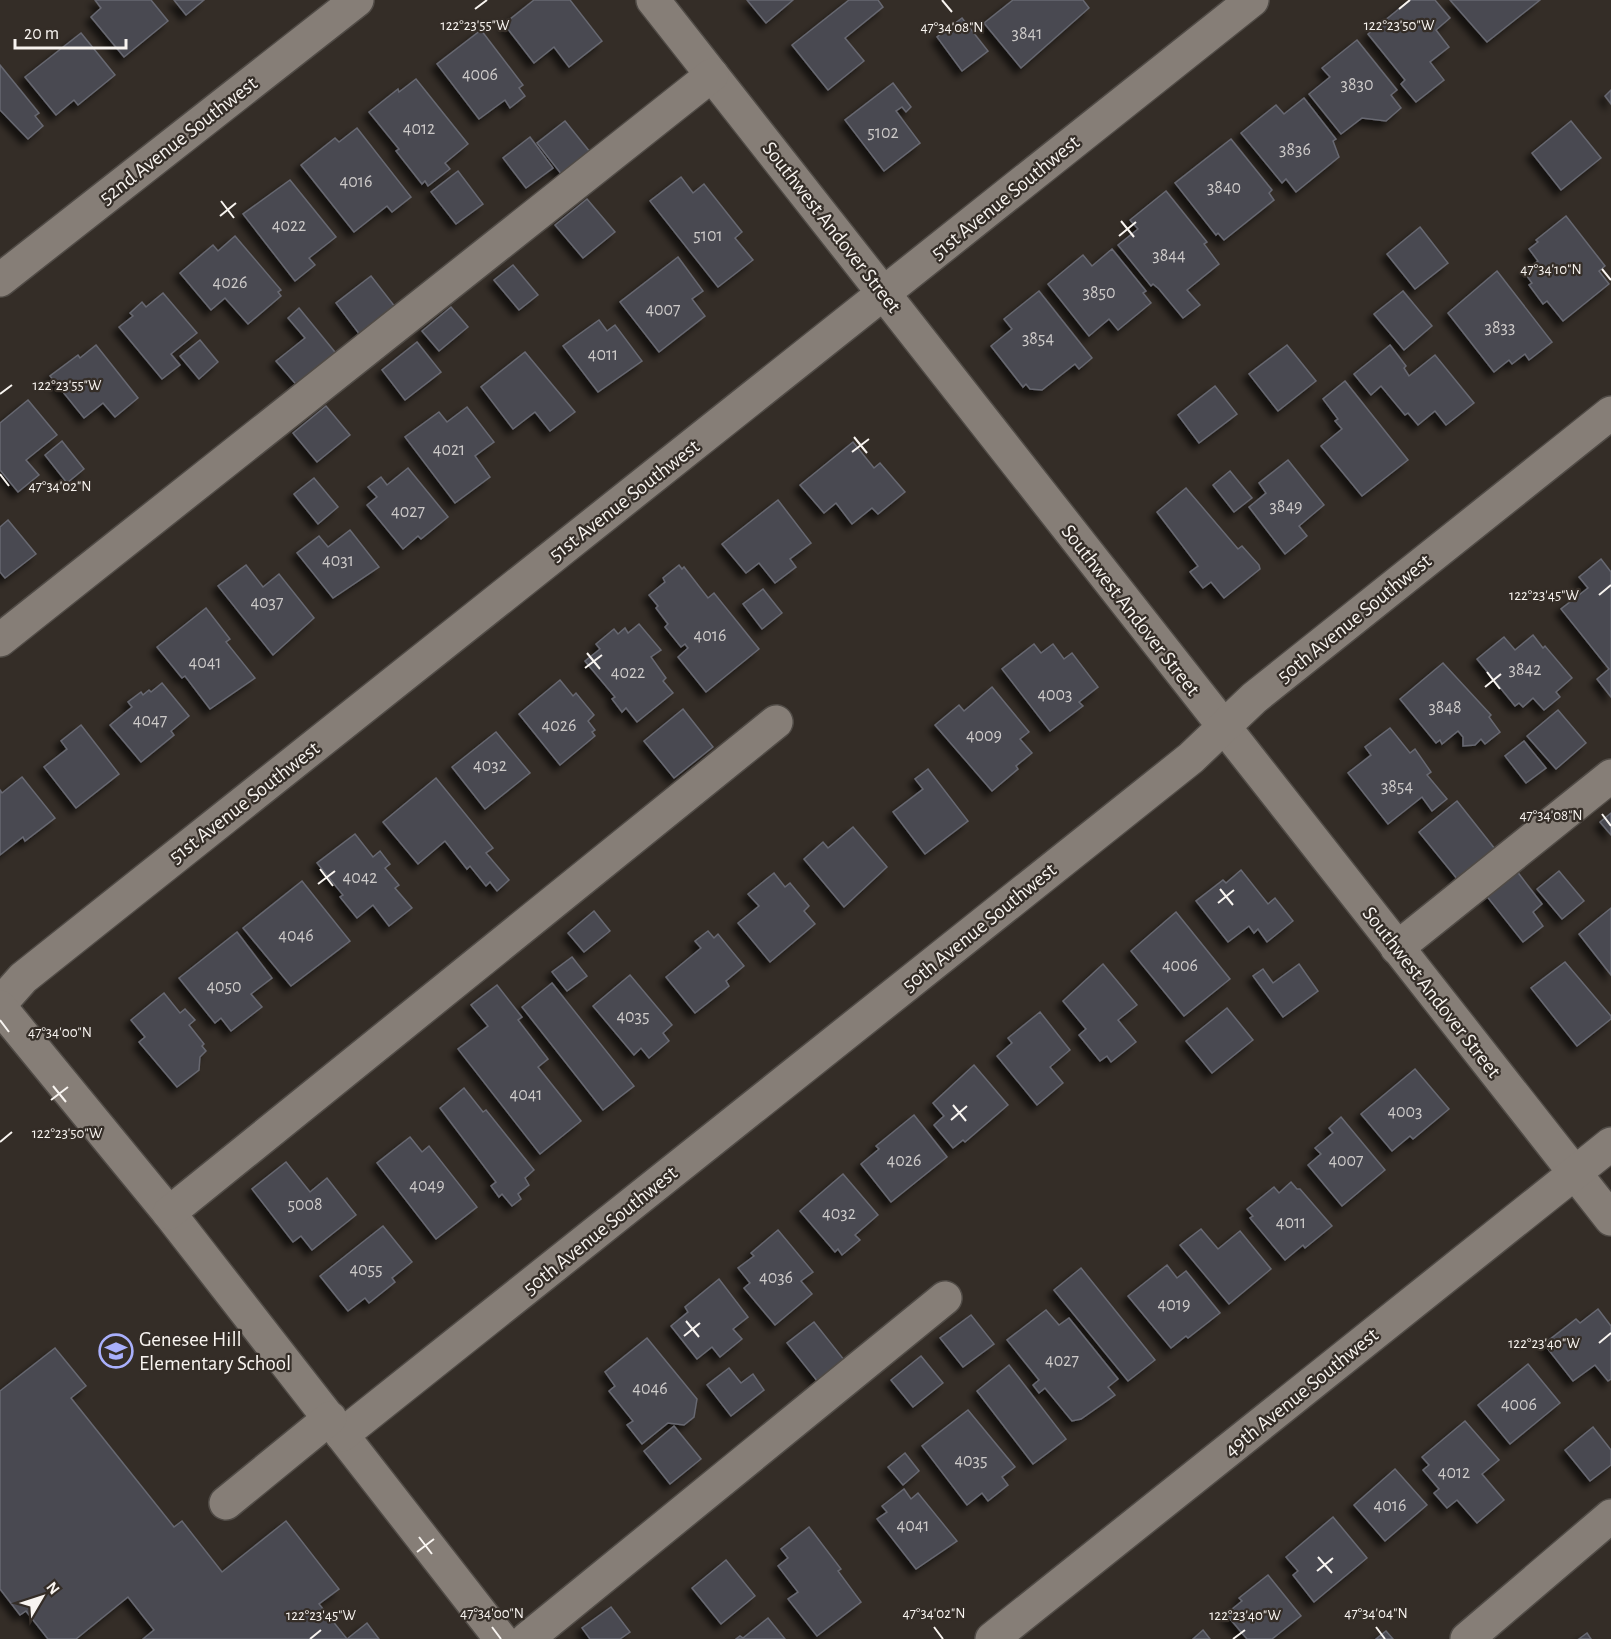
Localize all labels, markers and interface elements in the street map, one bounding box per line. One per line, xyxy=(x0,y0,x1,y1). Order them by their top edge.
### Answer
scale bar xyxy=(15,12,126,50)
text: 122°23'55"W xyxy=(440,18,510,33)
text: 122°23'50"W xyxy=(1364,18,1435,33)
text: 47°34'08"N xyxy=(920,20,984,35)
text: 20 m xyxy=(24,25,59,43)
house number: 3841 xyxy=(1012,25,1042,43)
house number: 4006 xyxy=(462,66,498,84)
street label: 52nd Avenue Southwest xyxy=(95,72,261,208)
house number: 3830 xyxy=(1341,76,1373,94)
house number: 4012 xyxy=(403,120,435,138)
house number: 5102 xyxy=(867,124,899,142)
street label: 51st Avenue Southwest xyxy=(927,131,1084,264)
street label: Southwest Andover Street xyxy=(758,138,905,317)
house number: 3836 xyxy=(1279,141,1311,159)
house number: 4016 xyxy=(340,173,372,191)
house number: 3840 xyxy=(1207,179,1241,197)
house number: 4022 xyxy=(272,217,306,235)
house number: 5101 xyxy=(693,227,723,245)
house number: 3844 xyxy=(1152,247,1186,265)
text: 47°34'10"N xyxy=(1520,262,1582,277)
house number: 4026 xyxy=(213,274,247,292)
house number: 3850 xyxy=(1083,284,1115,302)
house number: 4007 xyxy=(645,301,681,319)
house number: 3833 xyxy=(1485,319,1515,337)
house number: 3854 xyxy=(1022,330,1054,348)
house number: 4011 xyxy=(588,346,618,364)
text: 122°23'55"W xyxy=(32,378,102,393)
street label: 51st Avenue Southwest xyxy=(545,435,704,565)
house number: 4021 xyxy=(433,441,465,459)
text: 47°34'02"N xyxy=(29,479,91,494)
house number: 3849 xyxy=(1269,498,1303,516)
house number: 4027 xyxy=(391,503,425,521)
street label: Southwest Andover Street xyxy=(1057,521,1204,700)
street label: 50th Avenue Southwest xyxy=(1273,550,1436,687)
house number: 4031 xyxy=(322,552,354,570)
text: 122°23'45"W xyxy=(1509,588,1580,603)
house number: 4037 xyxy=(250,594,284,612)
house number: 4016 xyxy=(694,627,726,645)
house number: 4041 xyxy=(188,654,222,672)
house number: 3842 xyxy=(1509,661,1541,679)
house number: 4022 xyxy=(611,664,645,682)
house number: 4003 xyxy=(1037,686,1073,704)
house number: 3848 xyxy=(1428,699,1462,717)
house number: 4047 xyxy=(133,712,167,730)
house number: 4026 xyxy=(542,717,576,735)
house number: 4009 xyxy=(966,727,1002,745)
street label: 51st Avenue Southwest xyxy=(165,737,324,867)
house number: 4032 xyxy=(473,757,507,775)
house number: 3854 xyxy=(1381,778,1413,796)
text: 47°34'08"N xyxy=(1519,808,1583,823)
street label: 50th Avenue Southwest xyxy=(898,859,1061,996)
house number: 4042 xyxy=(342,869,378,887)
street label: Southwest Andover Street xyxy=(1358,903,1505,1082)
house number: 4046 xyxy=(278,927,314,945)
house number: 4006 xyxy=(1162,957,1198,975)
house number: 4050 xyxy=(206,978,242,996)
house number: 4035 xyxy=(616,1008,650,1026)
text: 47°34'00"N xyxy=(28,1025,92,1040)
house number: 4041 xyxy=(509,1086,543,1104)
house number: 4003 xyxy=(1387,1103,1423,1121)
text: 122°23'50"W xyxy=(32,1126,103,1141)
house number: 4026 xyxy=(887,1152,921,1170)
house number: 4007 xyxy=(1328,1152,1364,1170)
street label: 50th Avenue Southwest xyxy=(519,1162,682,1299)
house number: 4049 xyxy=(409,1177,445,1195)
house number: 5008 xyxy=(287,1196,323,1214)
house number: 4032 xyxy=(822,1205,856,1223)
house number: 4011 xyxy=(1276,1214,1306,1232)
house number: 4055 xyxy=(349,1261,383,1279)
house number: 4036 xyxy=(759,1269,793,1287)
house number: 4019 xyxy=(1158,1296,1190,1314)
street label: 49th Avenue Southwest xyxy=(1220,1324,1383,1461)
place label: Genesee Hill Elementary School xyxy=(139,1329,291,1374)
school or university icon: Genesee Hill Elementary School xyxy=(98,1333,134,1369)
text: 122°23'40"W xyxy=(1508,1336,1580,1351)
house number: 4027 xyxy=(1045,1352,1079,1370)
house number: 4046 xyxy=(632,1380,668,1398)
house number: 4006 xyxy=(1501,1396,1537,1414)
house number: 4035 xyxy=(954,1452,988,1470)
house number: 4012 xyxy=(1438,1464,1470,1482)
house number: 4016 xyxy=(1374,1497,1406,1515)
house number: 4041 xyxy=(896,1517,930,1535)
north arrow xyxy=(12,1567,72,1627)
text: N xyxy=(43,1579,63,1598)
text: 47°34'00"N xyxy=(460,1606,524,1621)
text: 47°34'02"N xyxy=(903,1606,965,1621)
text: 47°34'04"N xyxy=(1344,1606,1408,1621)
text: 122°23'45"W xyxy=(286,1608,357,1623)
text: 122°23'40"W xyxy=(1209,1608,1281,1623)

